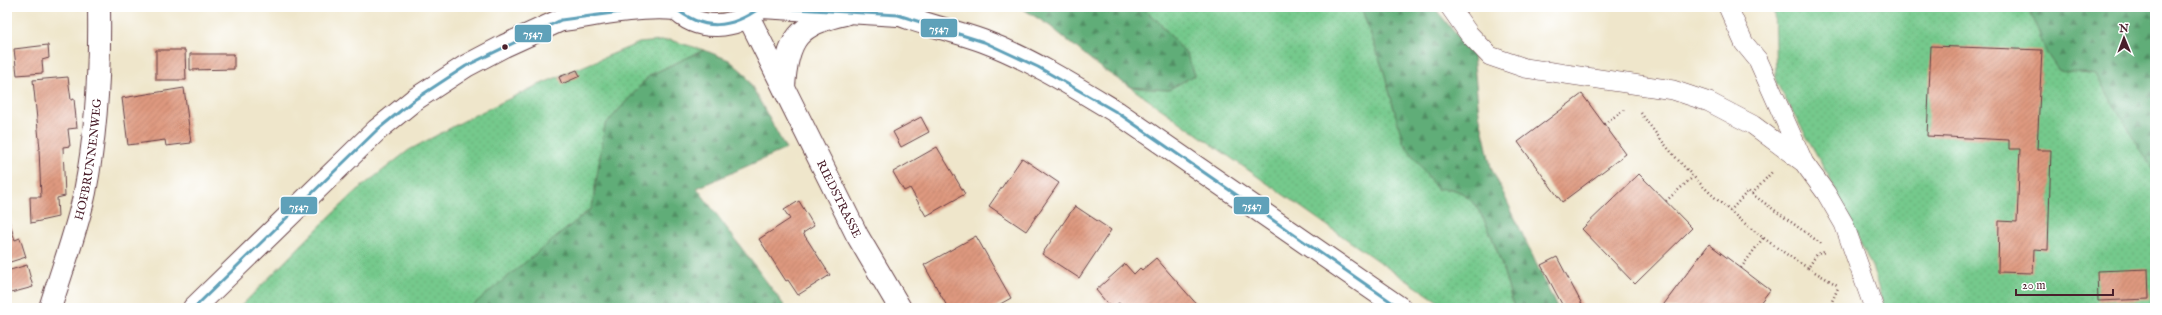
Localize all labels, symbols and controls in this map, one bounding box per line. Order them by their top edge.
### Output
line badge: 7547 [920,18,958,38]
north arrow [2104,18,2144,58]
text: 7547 [929,22,949,36]
text: N [2118,22,2129,36]
line badge: 7547 [514,24,552,43]
text: 7547 [523,27,543,41]
unlabelled marker [500,42,510,52]
street label: HOFBRUNNENWEG [71,97,105,222]
street label: RIEDSTRASSE [813,158,864,240]
line badge: 7547 [280,196,318,215]
line badge: 7547 [1233,196,1270,215]
text: 7547 [1242,199,1262,213]
text: 7547 [289,200,309,214]
scale bar [2016,271,2113,297]
text: 20 m [2022,278,2045,293]

